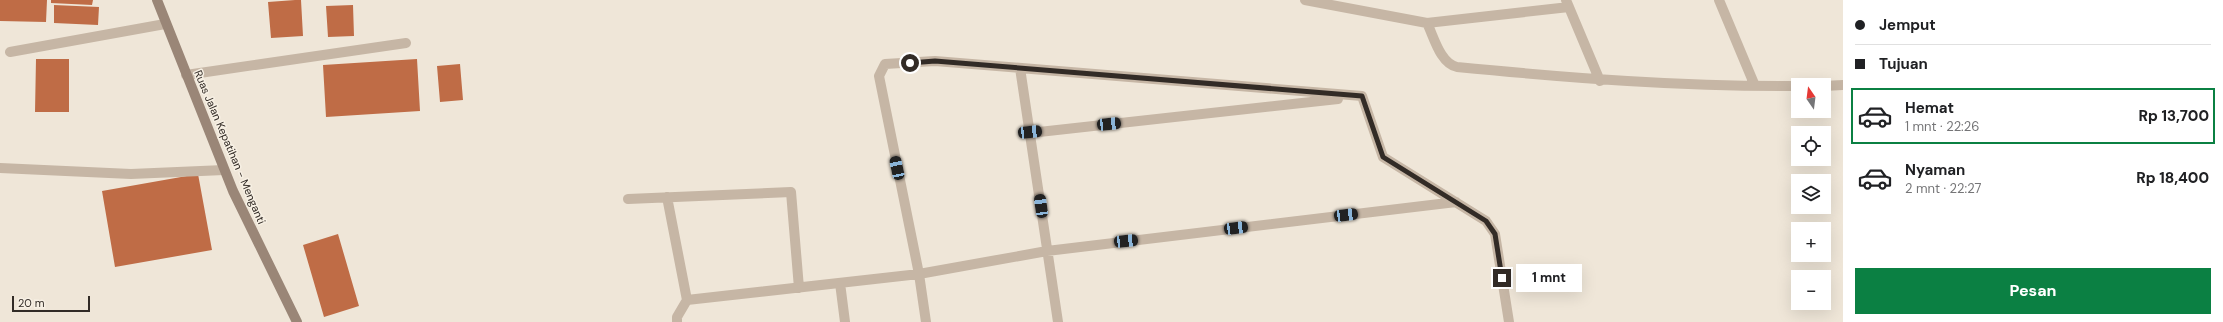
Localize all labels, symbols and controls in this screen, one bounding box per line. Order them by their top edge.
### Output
text: Jemput [1879,15,1936,35]
route start [901,54,919,72]
text: Tujuan [1879,54,1928,74]
street label: Ruas Jalan Kepatihan - Menganti [191,68,269,226]
north arrow [1791,78,1831,118]
map controls [1791,78,1831,310]
icon: car [1857,98,1893,134]
text: Hemat [1905,98,1954,118]
text: Rp 13,700 [2139,106,2209,126]
car [1096,117,1122,131]
text: 1 mnt · 22:26 [1905,118,1979,135]
car [1017,125,1043,139]
button: locate [1791,126,1831,166]
car [889,155,905,181]
icon: car [1857,160,1893,196]
text: Nyaman [1905,160,1965,180]
text: Rp 18,400 [2136,168,2209,188]
button: layers [1791,174,1831,214]
text: 2 mnt · 22:27 [1905,180,1981,197]
car [1033,193,1049,219]
car [1333,208,1359,222]
car [1223,221,1249,235]
button: + [1791,222,1831,262]
car [1113,234,1139,248]
callout: 1 mnt [1516,264,1582,292]
button: Pesan [1855,268,2211,314]
route end [1493,269,1511,287]
text: 1 mnt [1532,269,1566,286]
button: − [1791,270,1831,310]
scale bar [12,294,90,313]
text: 20 m [18,296,44,310]

